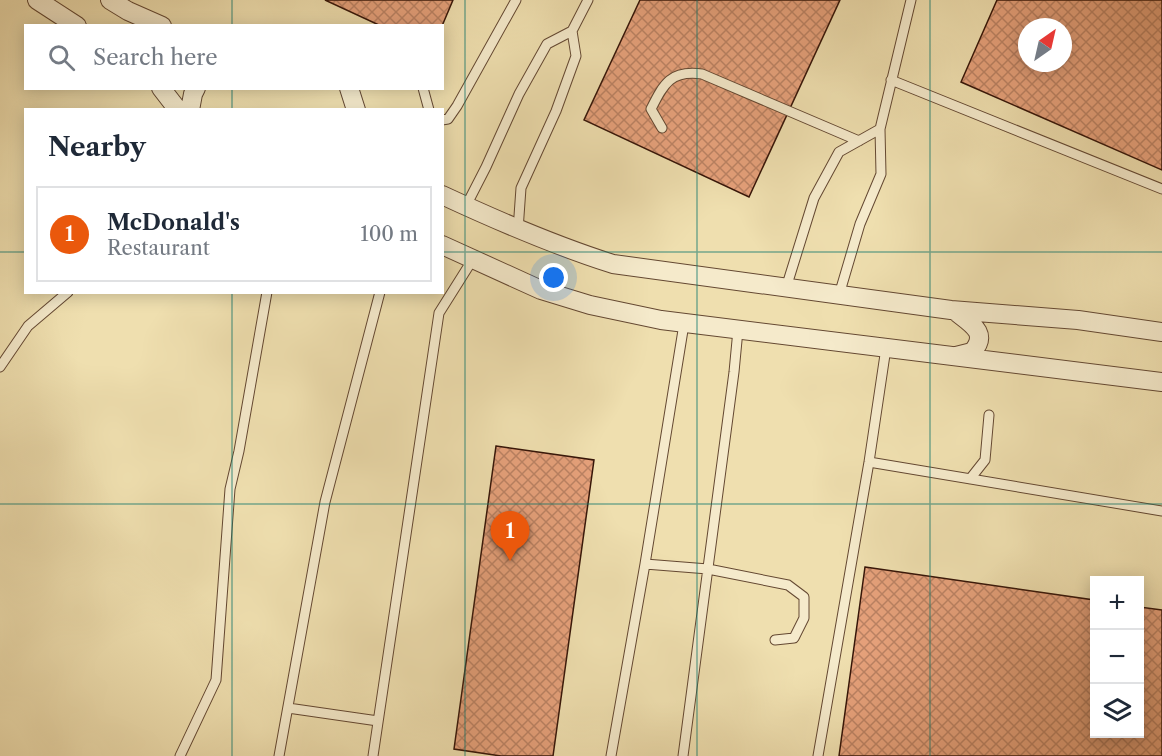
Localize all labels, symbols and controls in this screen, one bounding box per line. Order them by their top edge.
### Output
north arrow [1018,18,1072,72]
search box [24,24,444,90]
icon: search [45,41,78,74]
text: Search here [93,44,218,71]
text: Nearby [48,131,146,163]
text: McDonald's [107,209,240,236]
text: 1 [65,222,74,246]
text: 100 m [360,222,418,246]
text: Restaurant [107,236,210,260]
your location [539,263,568,292]
pin: 1 [490,512,530,561]
map controls [1090,576,1144,738]
button: + [1090,576,1144,630]
button: − [1090,630,1144,684]
button: layers [1090,684,1144,738]

